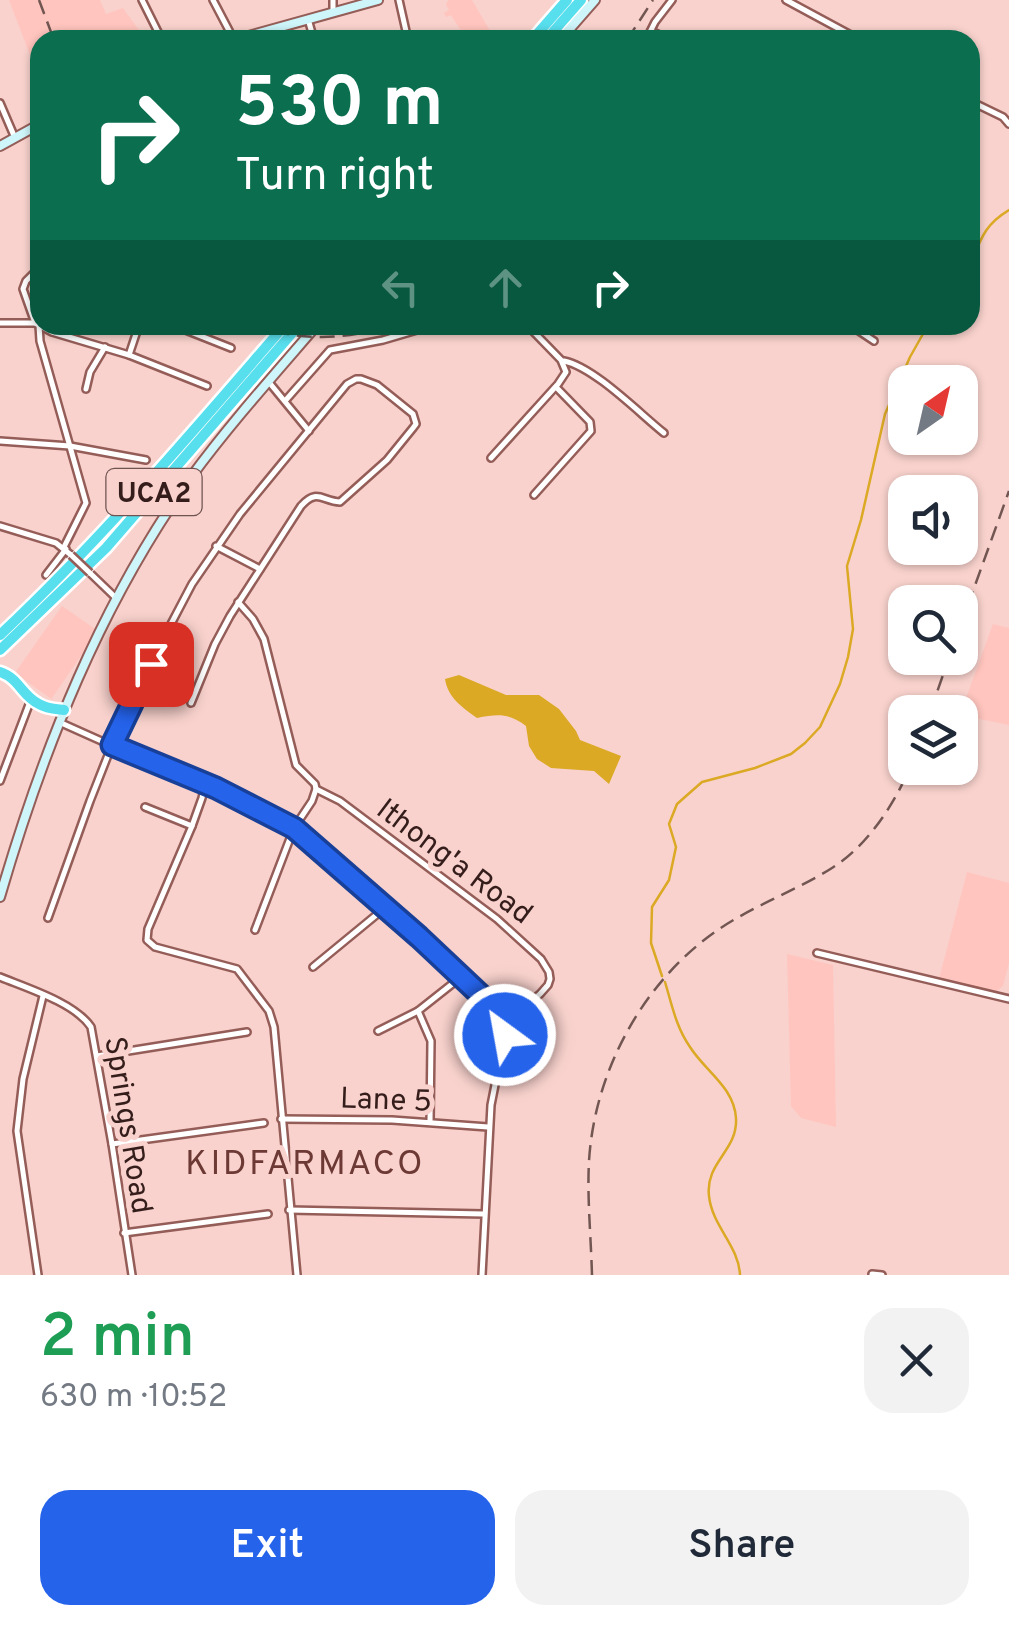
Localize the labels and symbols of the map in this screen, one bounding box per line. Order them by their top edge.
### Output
north arrow [888,365,978,455]
road number: UCA2 [106,469,202,515]
pin [109,622,194,707]
street label: Ithong'a Road [368,792,539,934]
position arrow [453,983,557,1087]
street label: Springs Road [94,1034,159,1217]
street label: Lane 5 [339,1081,433,1122]
district label: KIDFARMACO [185,1143,425,1187]

